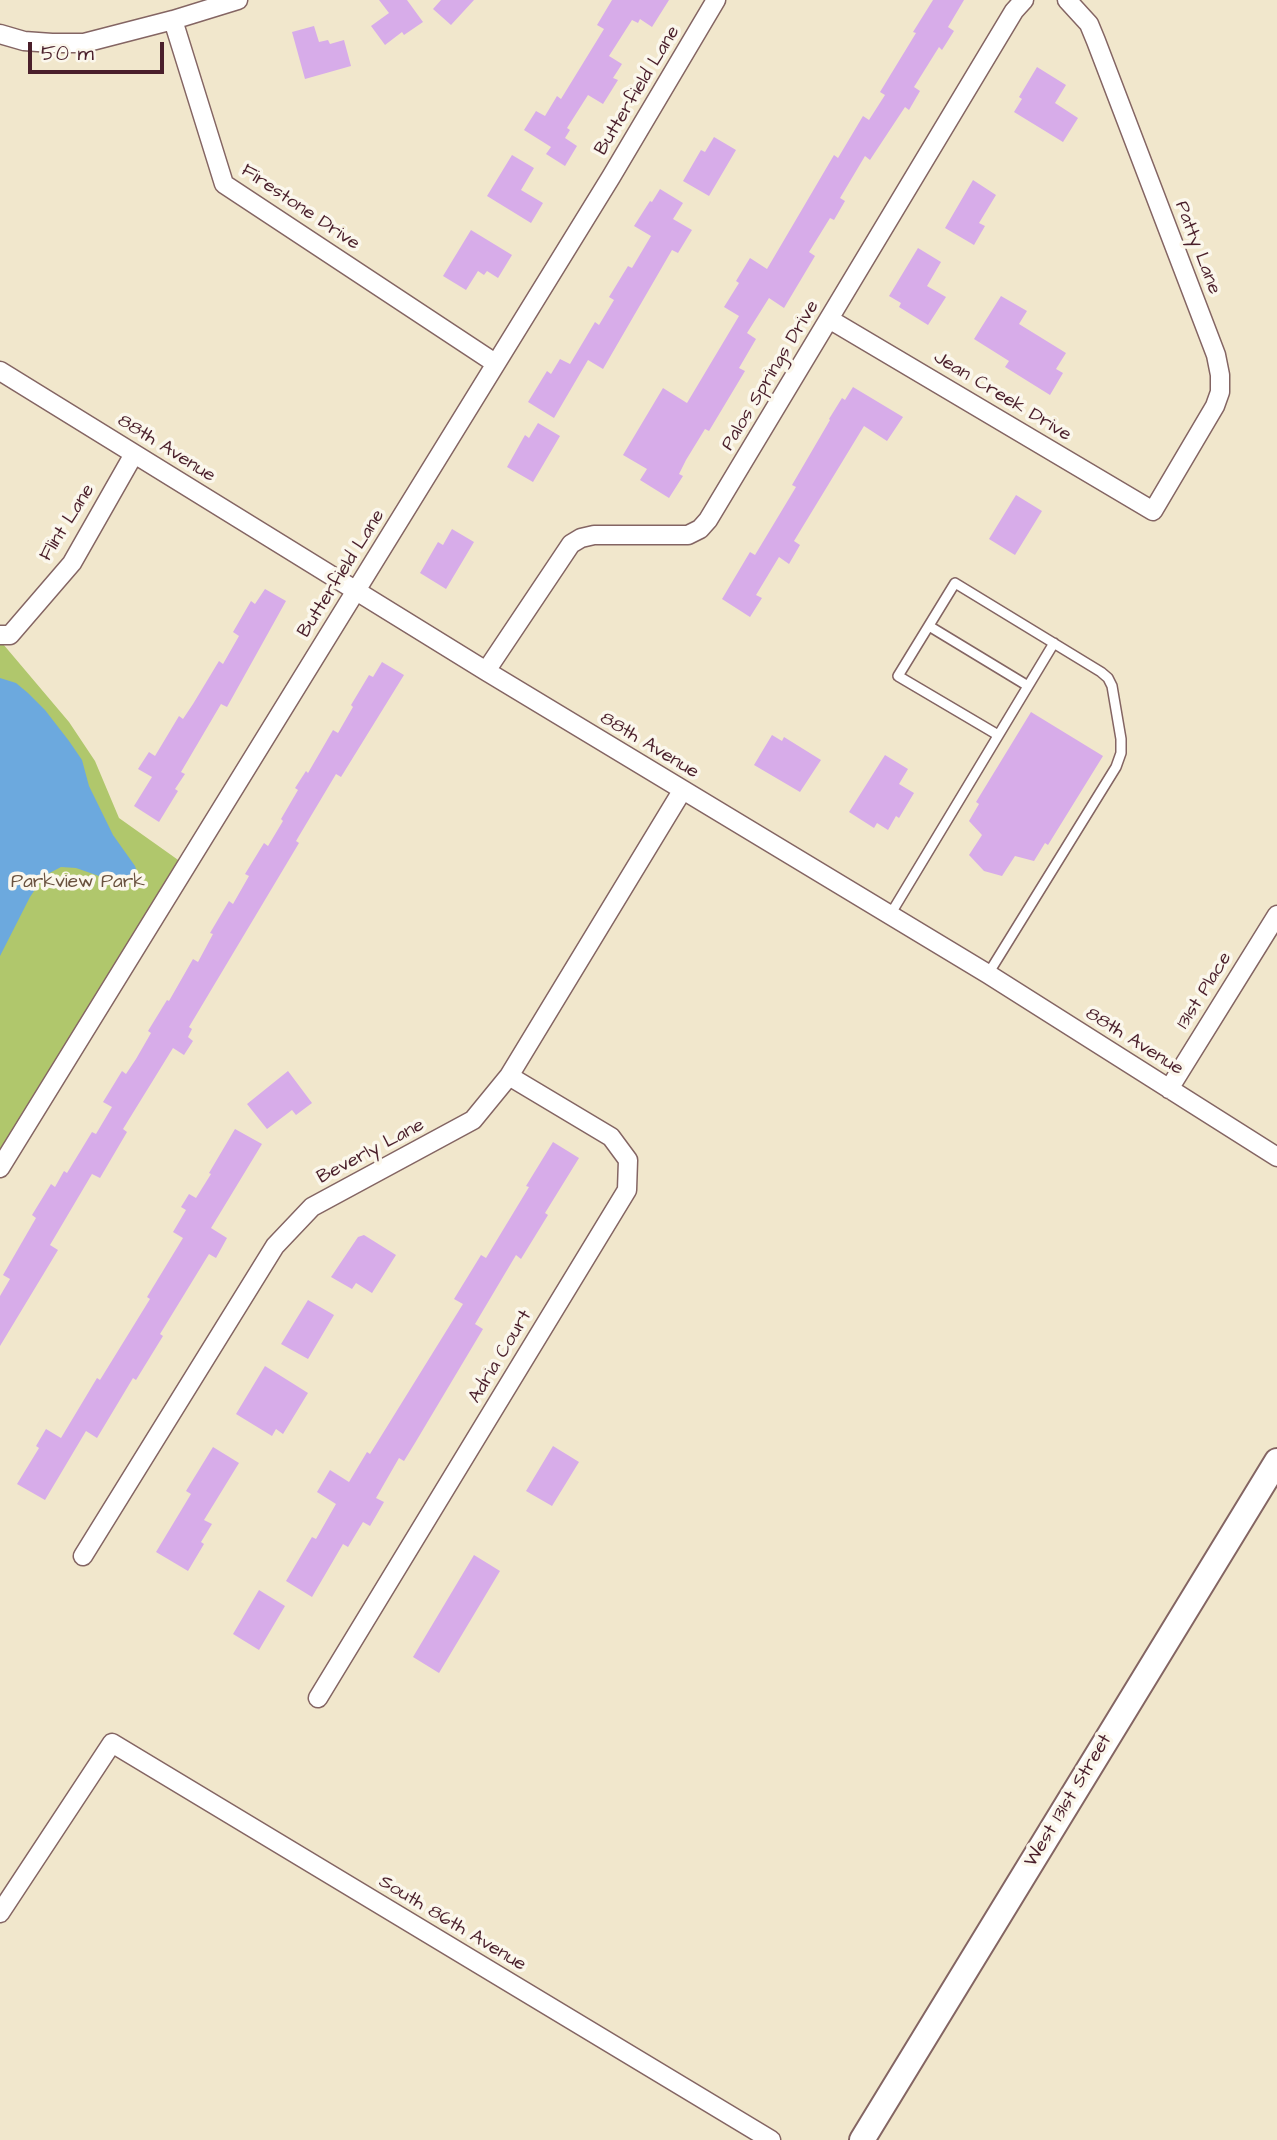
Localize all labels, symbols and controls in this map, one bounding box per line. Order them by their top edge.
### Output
street label: Butterfield Lane [590,22,686,160]
scale bar [32,28,168,72]
text: 50 m [41,39,94,68]
street label: Firestone Drive [236,160,364,256]
street label: Patty Lane [1169,198,1225,298]
street label: Palos Springs Drive [717,297,825,455]
street label: Jean Creek Drive [929,347,1075,447]
street label: 88th Avenue [113,410,219,488]
street label: Flint Lane [35,480,101,566]
street label: Butterfield Lane [293,506,391,642]
street label: 88th Avenue [596,708,702,784]
park label: Parkview Park [11,872,145,894]
street label: 131st Place [1172,948,1238,1034]
street label: 88th Avenue [1081,1003,1187,1081]
street label: Beverly Lane [314,1114,428,1190]
street label: Adria Court [464,1306,538,1408]
street label: West 131st Street [1020,1730,1118,1872]
street label: South 86th Avenue [374,1871,530,1977]

